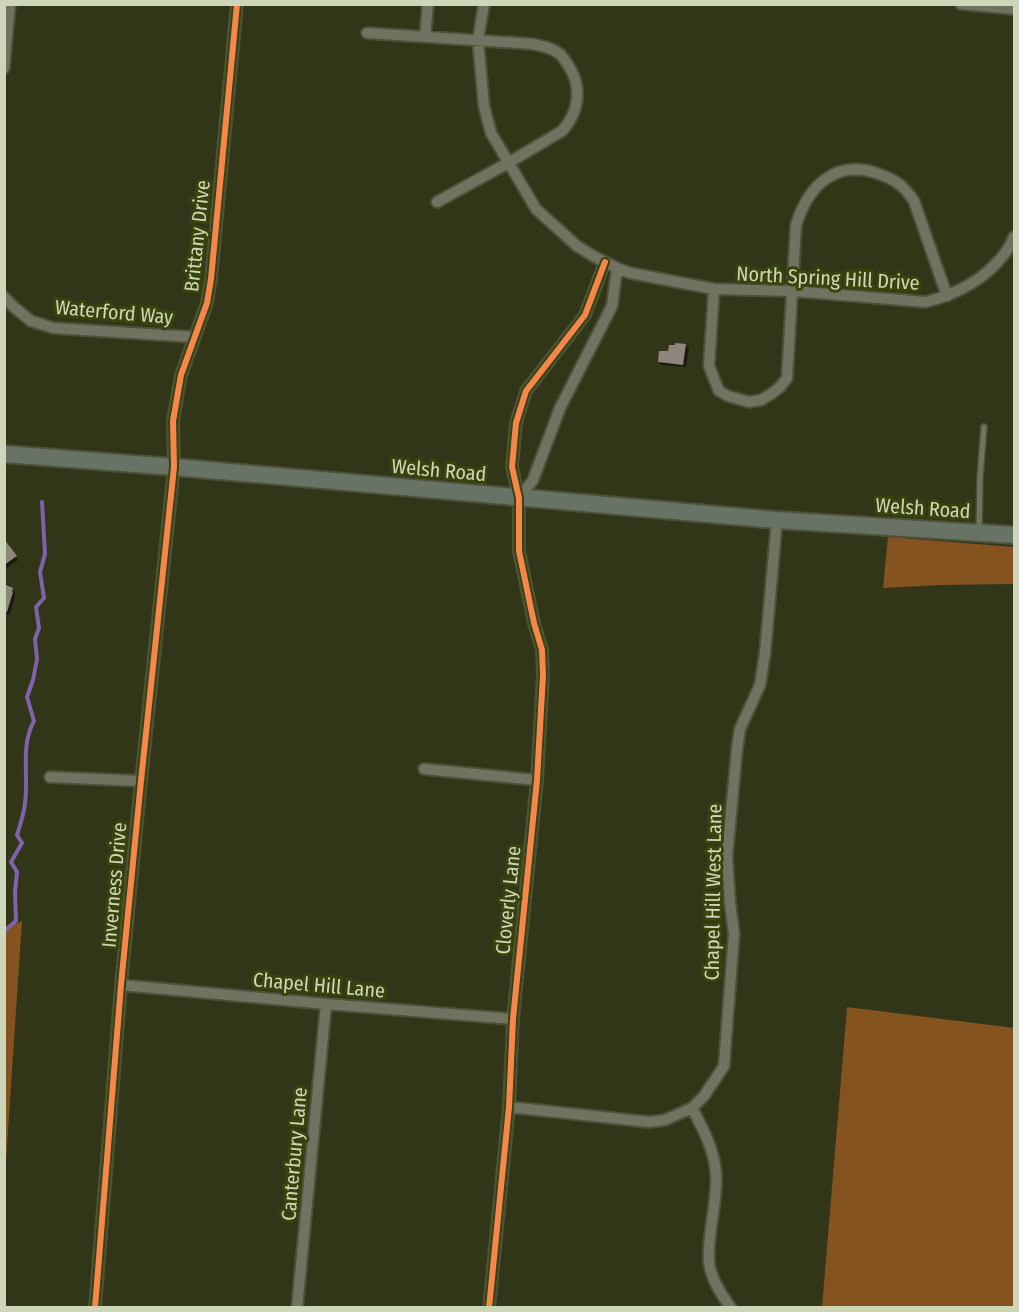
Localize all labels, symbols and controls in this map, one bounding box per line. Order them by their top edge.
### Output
street label: Brittany Drive [179,179,215,293]
street label: North Spring Hill Drive [736,261,920,295]
street label: Waterford Way [54,295,174,329]
street label: Welsh Road [391,454,487,486]
street label: Welsh Road [875,493,971,523]
street label: Chapel Hill West Lane [699,803,727,981]
street label: Inverness Drive [97,821,131,949]
street label: Cloverly Lane [490,845,526,955]
street label: Chapel Hill Lane [252,967,386,1003]
street label: Canterbury Lane [276,1086,312,1222]

